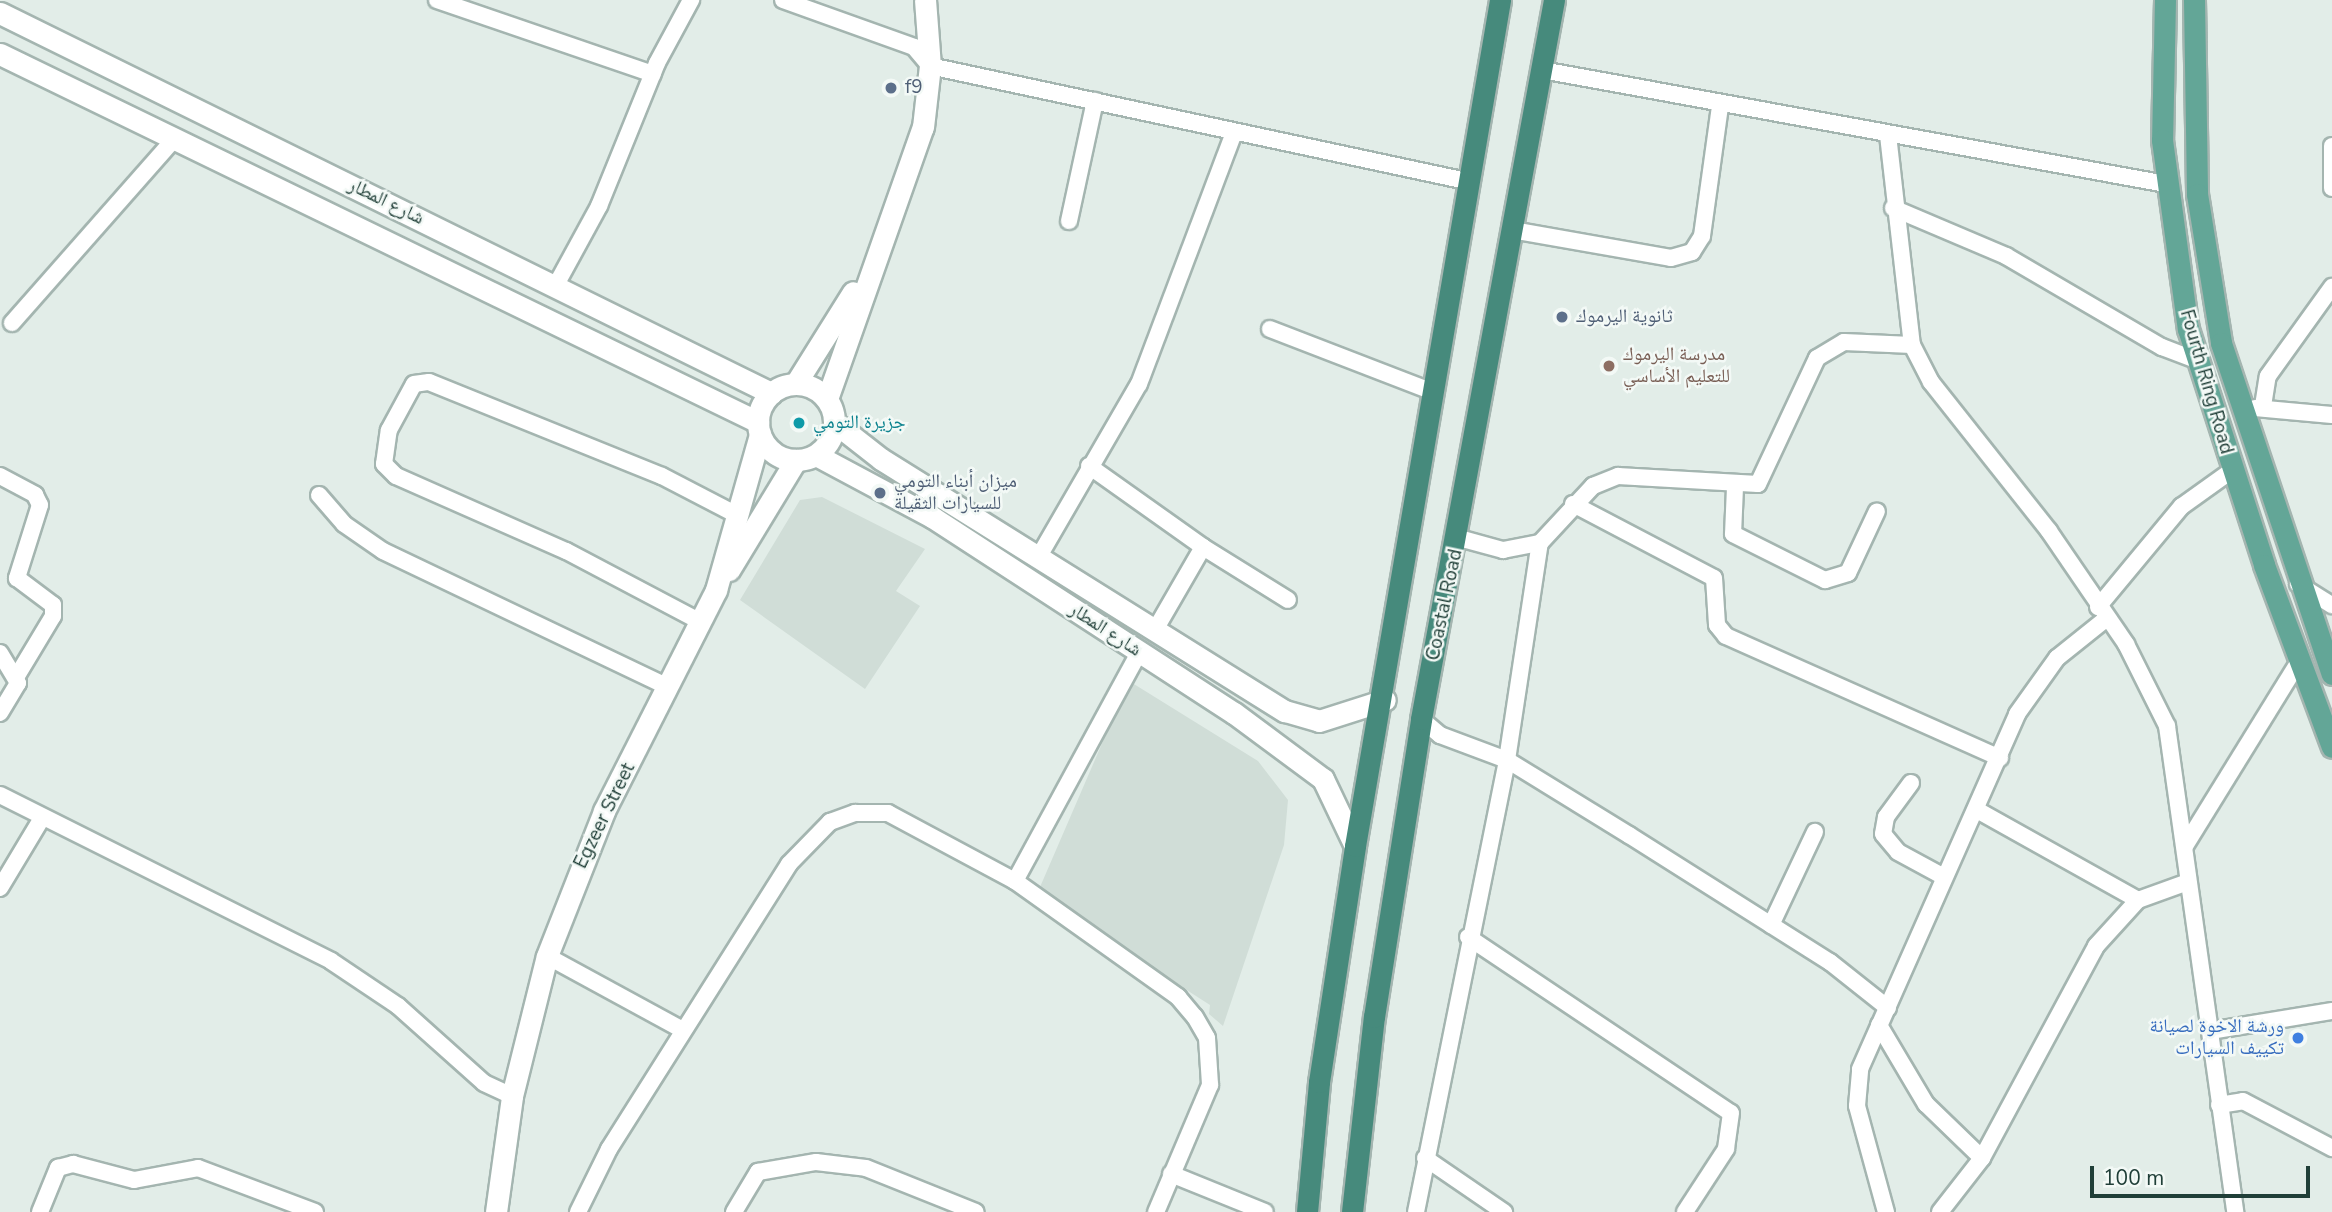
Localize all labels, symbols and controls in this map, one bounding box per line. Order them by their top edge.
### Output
place label: f9 [905,77,923,99]
marker: f9 [883,80,899,96]
street label: شارع المطار [344,174,428,230]
place label: ثانوية اليرموك [1576,306,1673,328]
street label: Fourth Ring Road [2175,307,2237,457]
marker: ثانوية اليرموك [1554,309,1570,325]
place label: مدرسة اليرموك للتعليم الأساسي [1623,344,1730,388]
marker: مدرسة اليرموك للتعليم الأساسي [1601,358,1617,374]
place label: جزيرة التومي [813,412,906,434]
marker: جزيرة التومي [791,415,807,431]
place label: ميزان أبناء التومي للسيارات الثقيلة [894,471,1017,515]
marker: ميزان أبناء التومي للسيارات الثقيلة [872,485,888,501]
street label: Coastal Road [1422,547,1468,663]
street label: شارع المطار [1065,598,1145,662]
street label: Egzeer Street [570,760,640,872]
place label: ورشة الاخوة لصيانة تكييف السيارات [2150,1016,2284,1060]
marker: ورشة الاخوة لصيانة تكييف السيارات [2290,1030,2306,1046]
scale bar [2094,1152,2314,1196]
text: 100 m [2103,1164,2164,1192]

